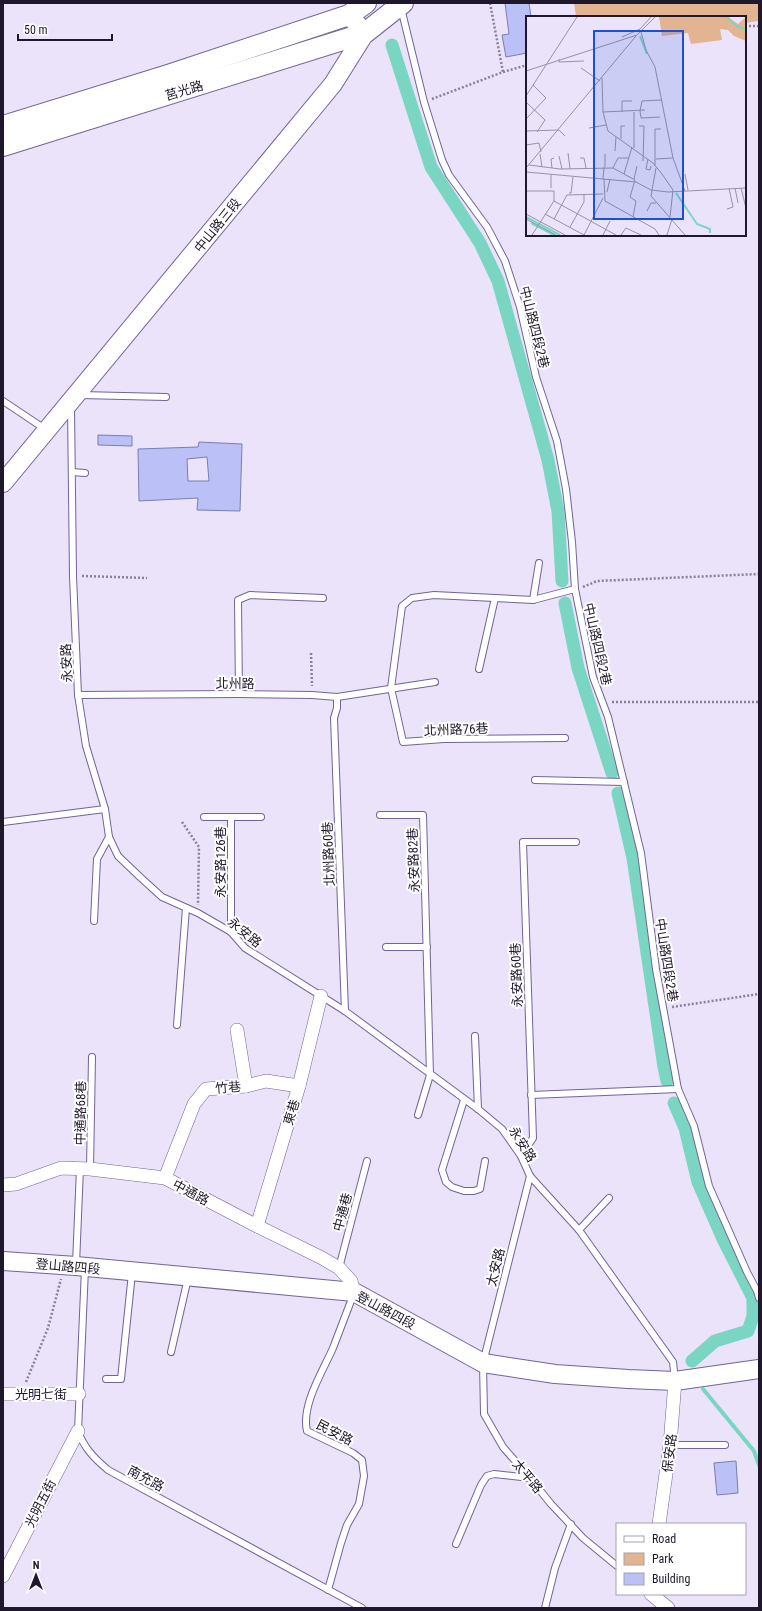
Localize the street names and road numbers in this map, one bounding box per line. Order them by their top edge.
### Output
street label: 莒光路 [163,78,205,103]
street label: 中山路三段 [191,195,244,255]
street label: 中山路四段2巷 [517,284,552,370]
street label: 中山路四段2巷 [581,601,614,687]
street label: 永安路 [58,643,75,683]
street label: 北州路 [215,676,255,691]
street label: 北州路76巷 [423,721,489,738]
street label: 北州路60巷 [320,821,337,887]
street label: 永安路126巷 [213,826,228,898]
street label: 永安路82巷 [405,827,422,893]
street label: 永安路 [225,914,265,950]
street label: 中山路四段2巷 [652,917,681,1003]
street label: 永安路60巷 [508,942,525,1008]
street label: 竹巷 [214,1079,242,1096]
street label: 中通路68巷 [72,1080,89,1146]
street label: 東巷 [281,1098,302,1127]
street label: 永安路 [506,1124,539,1165]
street label: 中通路 [170,1177,212,1208]
street label: 中通巷 [330,1191,355,1233]
street label: 太安路 [483,1246,507,1288]
street label: 登山路四段 [35,1256,101,1277]
street label: 登山路四段 [354,1289,418,1332]
street label: 光明七街 [15,1387,67,1402]
street label: 民安路 [314,1417,356,1448]
street label: 保安路 [660,1433,679,1473]
street label: 太平路 [509,1457,546,1496]
street label: 南充路 [125,1463,167,1494]
street label: 光明五街 [22,1477,59,1530]

